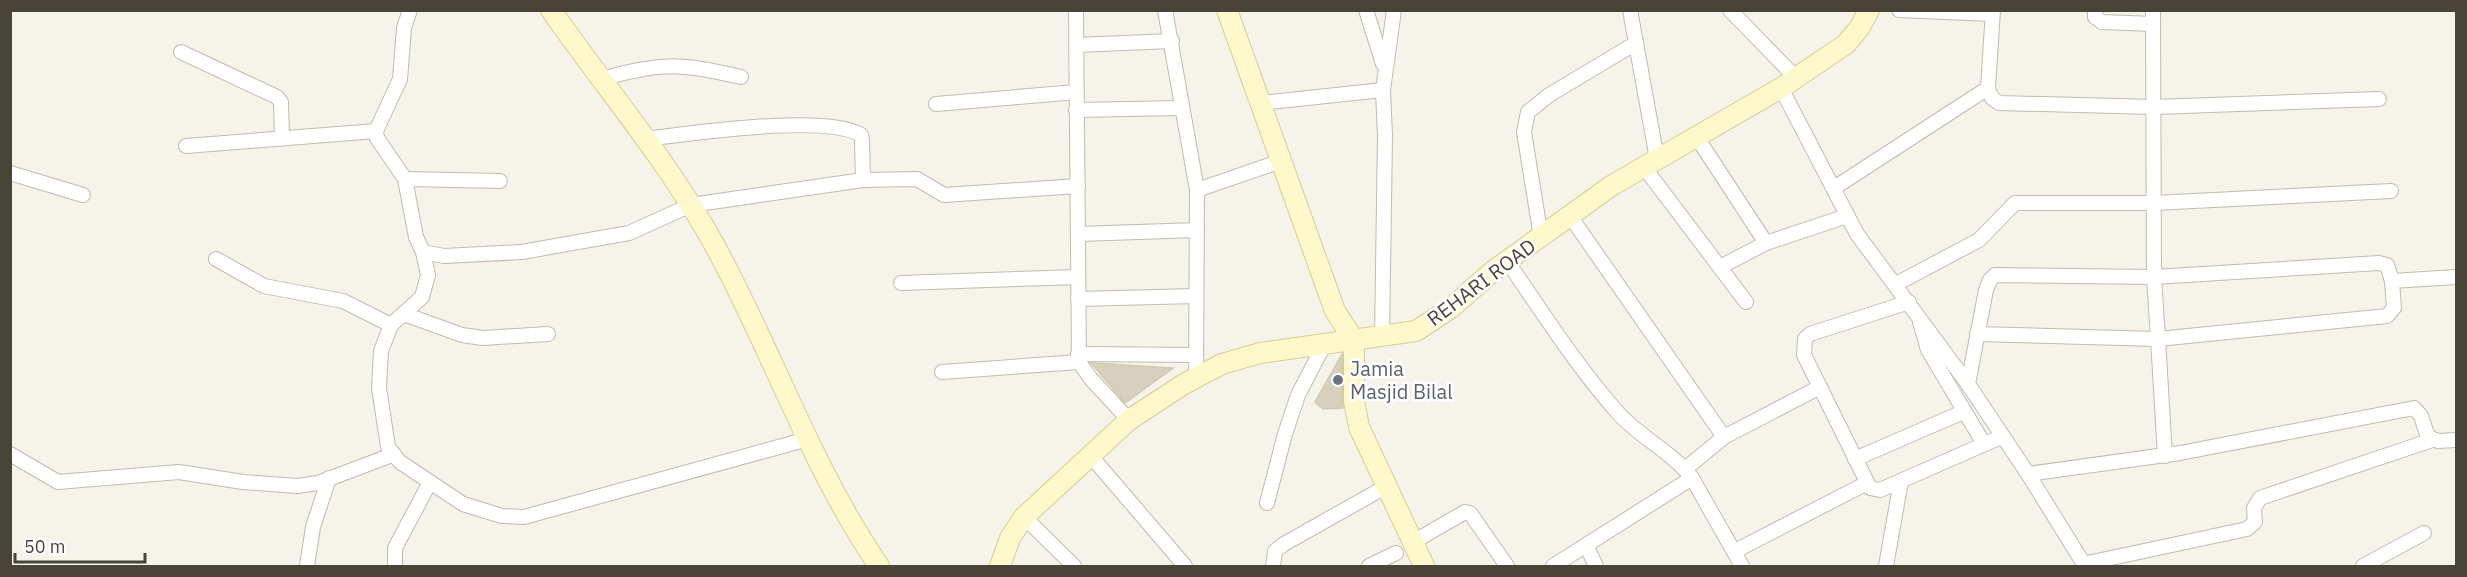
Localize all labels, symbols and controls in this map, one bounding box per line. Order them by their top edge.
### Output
street label: REHARI ROAD [1421,232,1541,332]
place label: Jamia Masjid Bilal [1350,355,1453,405]
marker: Jamia Masjid Bilal [1331,373,1345,387]
scale bar [15,526,146,564]
text: 50 m [24,535,66,558]

